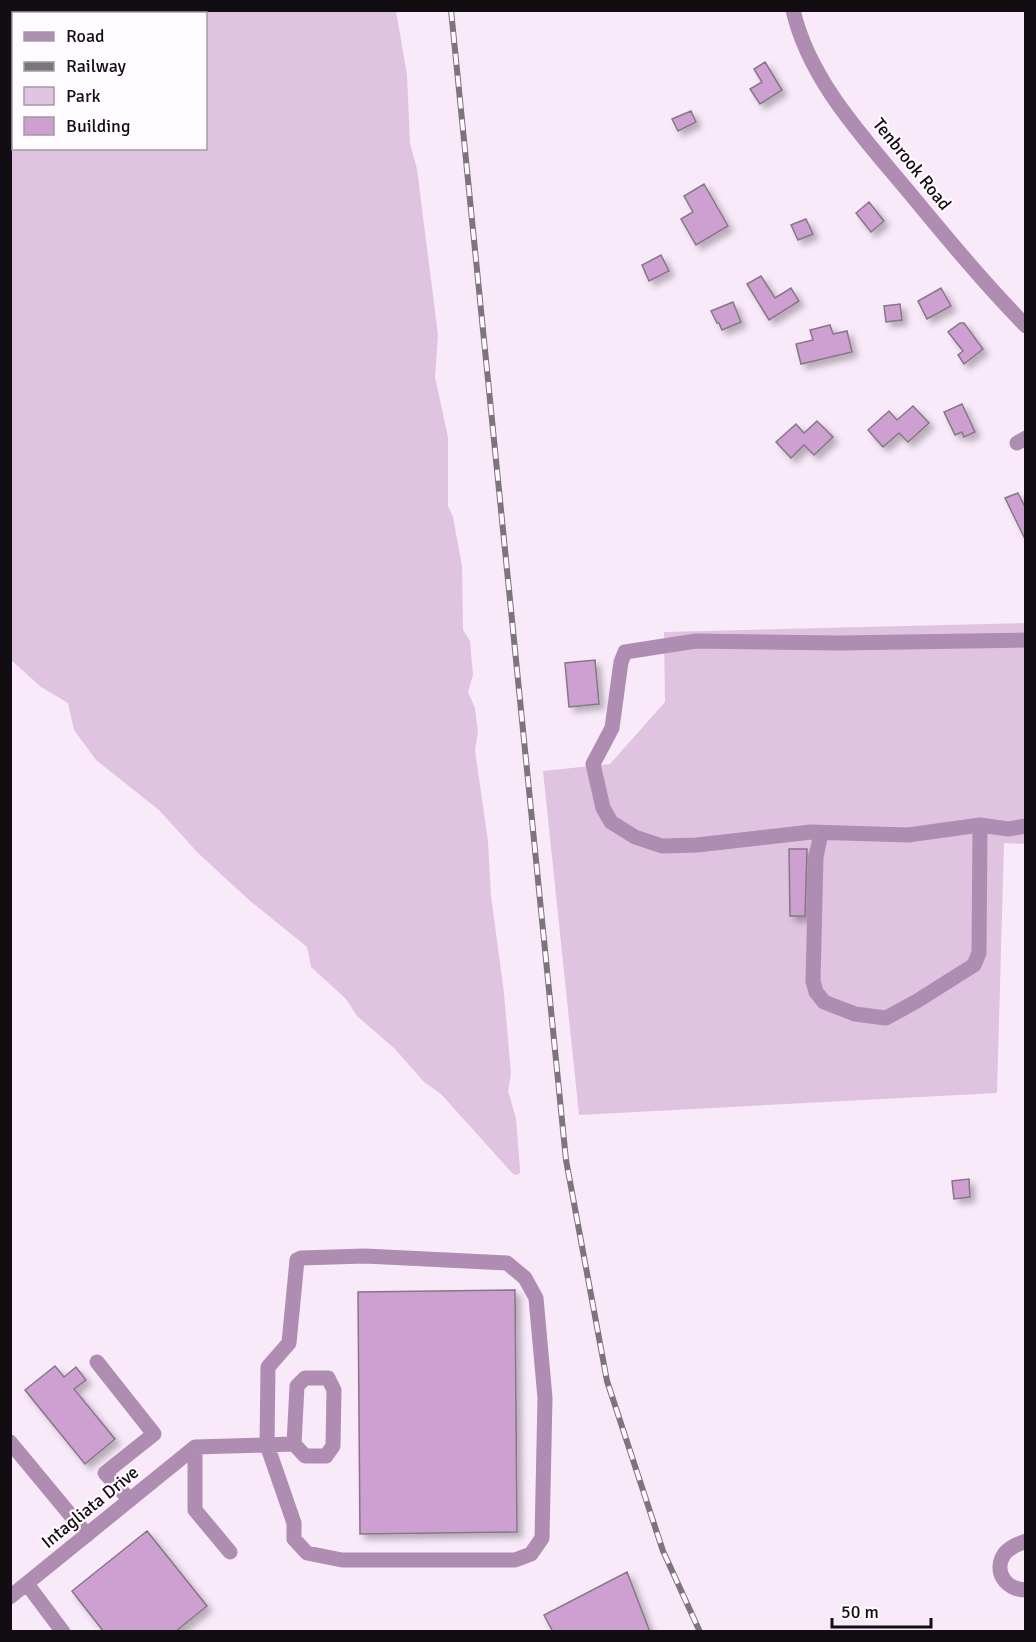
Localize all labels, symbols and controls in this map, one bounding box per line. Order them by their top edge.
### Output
legend [12,12,207,150]
text: Road [66,25,105,47]
text: Railway [66,55,127,77]
text: Park [66,85,101,107]
street label: Tenbrook Road [868,113,956,215]
text: Building [66,115,130,137]
street label: Intagliata Drive [37,1461,143,1553]
scale bar [832,1591,931,1629]
text: 50 m [841,1601,879,1623]

